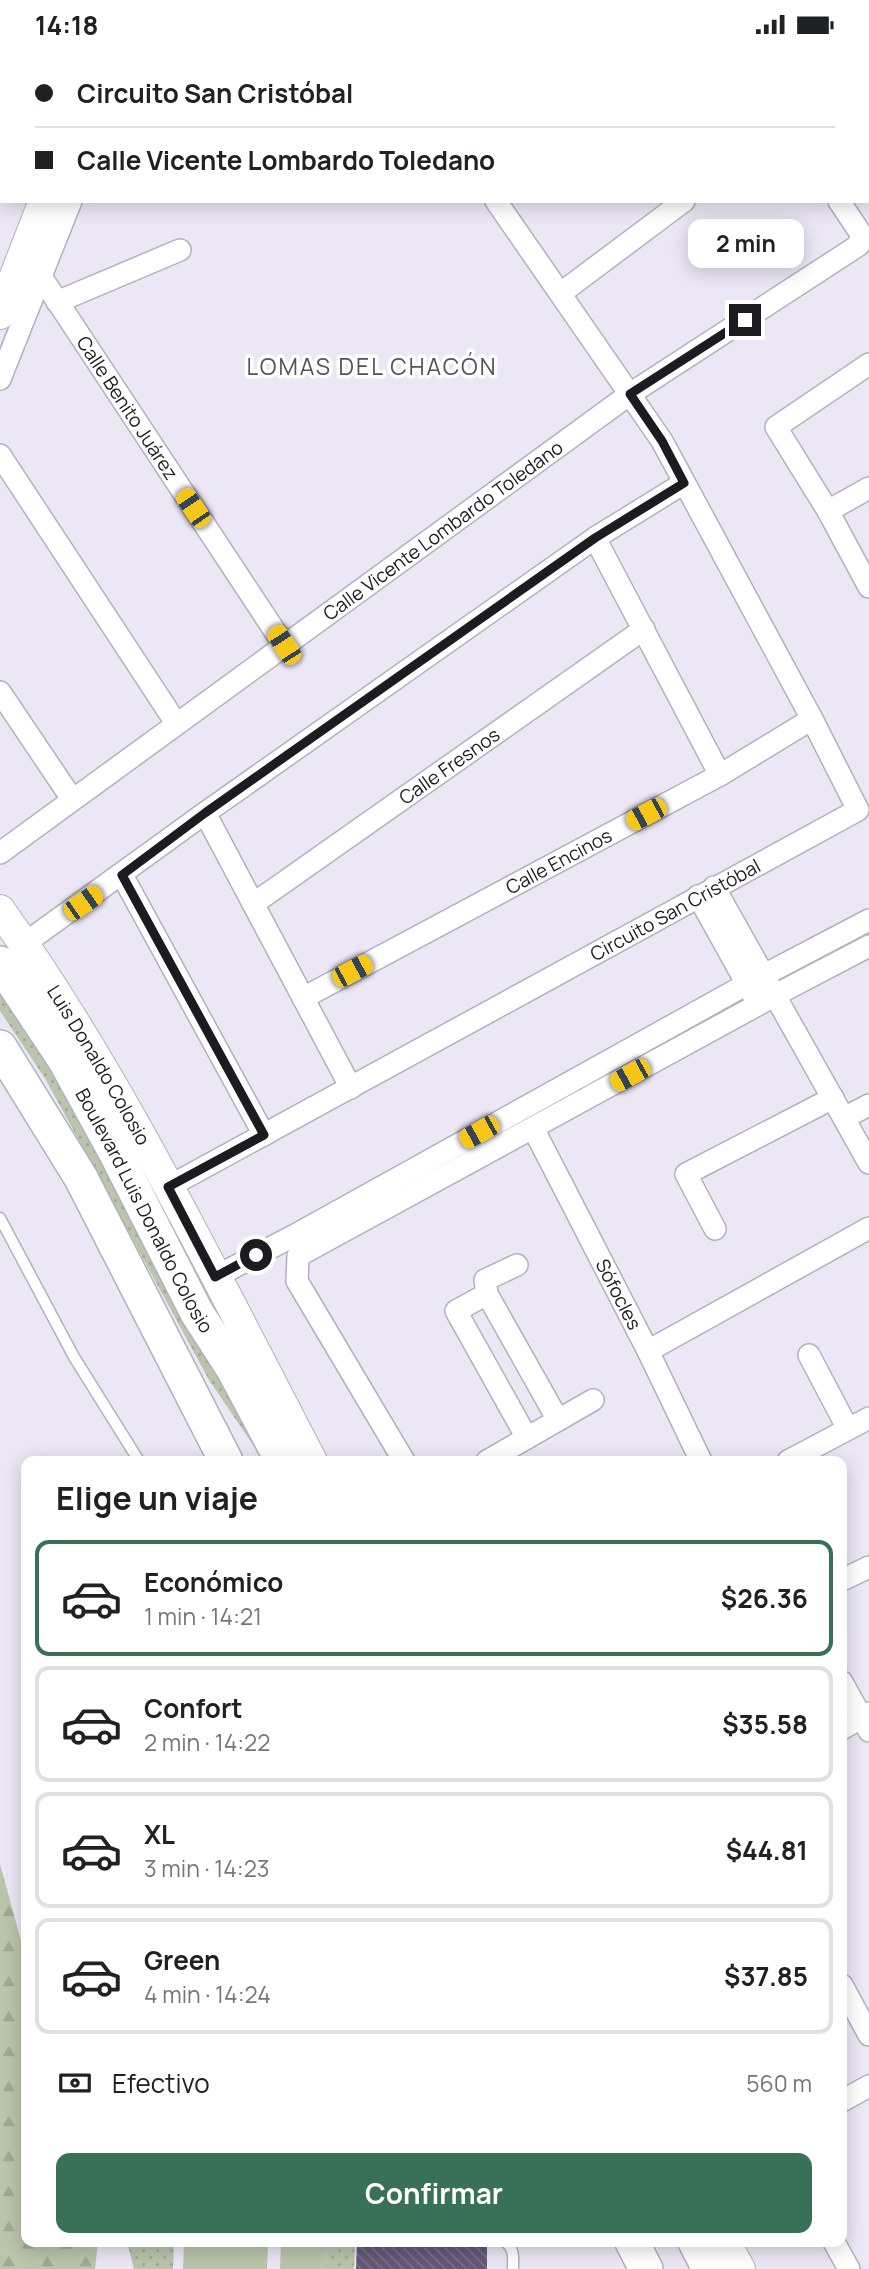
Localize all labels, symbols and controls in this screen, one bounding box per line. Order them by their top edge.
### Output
text: 14:18 [35,7,98,43]
text: Circuito San Cristóbal [77,75,353,111]
text: Calle Vicente Lombardo Toledano [77,142,495,178]
callout: 2 min [687,219,803,267]
text: 2 min [716,227,776,259]
route end [729,304,761,336]
street label: Calle Benito Juárez [71,331,184,485]
district label: LOMAS DEL CHACÓN [246,350,498,382]
street label: Calle Vicente Lombardo Toledano [318,434,568,626]
car [173,485,214,531]
car [264,622,305,668]
street label: Calle Fresnos [394,721,505,810]
car [623,795,670,833]
street label: Calle Encinos [501,822,617,900]
street label: Circuito San Cristóbal [585,853,765,967]
car [60,882,107,924]
car [329,952,376,990]
street label: Luis Donaldo Colosio [41,980,157,1150]
car [607,1056,654,1094]
street label: Boulevard Luis Donaldo Colosio [70,1084,219,1338]
car [456,1113,503,1151]
route start [240,1239,272,1271]
street label: Sófocles [590,1254,648,1334]
text: Elige un viaje [56,1476,258,1520]
text: Económico [144,1564,283,1600]
icon: car [60,1567,123,1630]
text: $26.36 [721,1580,808,1616]
text: 1 min · 14:21 [144,1600,262,1632]
text: Confort [144,1690,243,1726]
icon: car [60,1693,123,1756]
text: $35.58 [722,1706,808,1742]
text: 2 min · 14:22 [144,1726,270,1758]
text: XL [144,1816,175,1852]
icon: car [60,1819,123,1882]
text: $44.81 [726,1832,808,1868]
text: 3 min · 14:23 [144,1852,270,1884]
text: Green [144,1942,220,1978]
icon: car [60,1945,123,2008]
text: $37.85 [724,1958,808,1994]
text: 4 min · 14:24 [144,1978,271,2010]
icon: cash [56,2064,94,2102]
text: Efectivo [112,2065,210,2101]
text: 560 m [746,2067,812,2099]
button: Confirmar [56,2153,812,2233]

